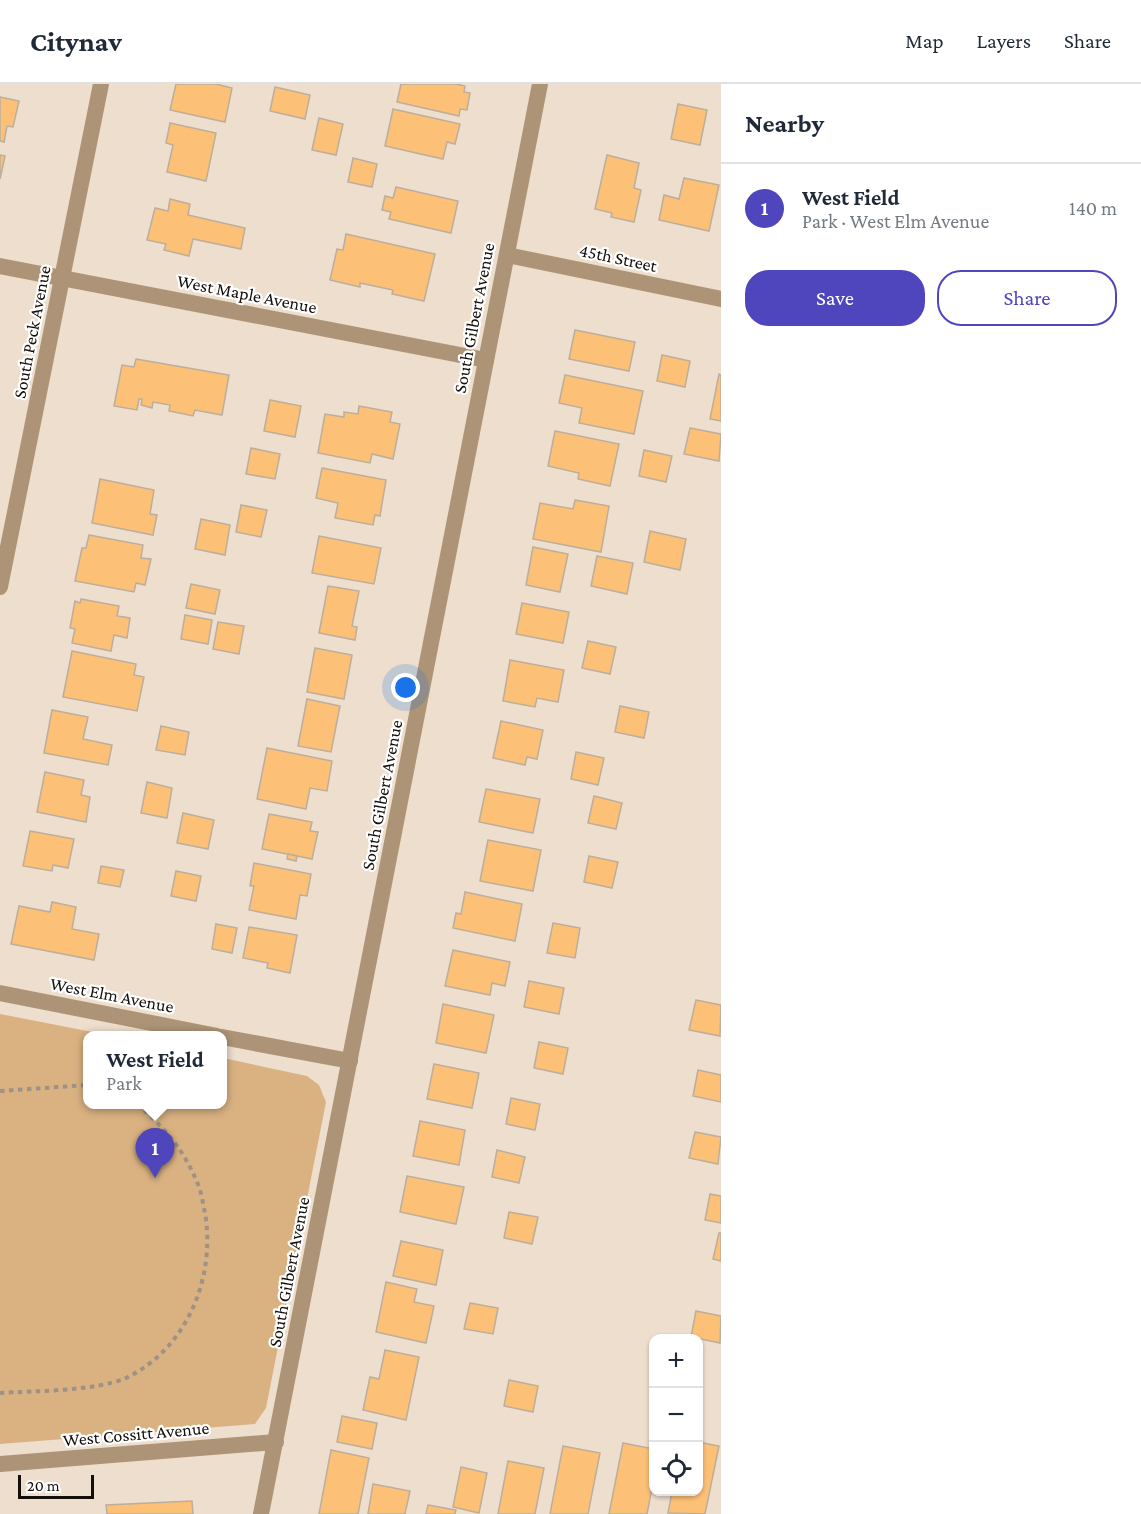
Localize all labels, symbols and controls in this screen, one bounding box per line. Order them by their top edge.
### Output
text: Citynav [30,26,122,57]
text: Map [905,29,944,53]
text: Layers [977,29,1031,53]
text: Share [1064,29,1111,53]
text: Nearby [745,109,824,138]
text: West Field [802,185,900,210]
text: 1 [761,197,768,219]
text: 140 m [1069,197,1117,219]
text: Park · West Elm Avenue [802,210,989,232]
street label: 45th Street [577,240,660,276]
street label: South Gilbert Avenue [450,241,498,395]
street label: South Peck Avenue [9,264,55,400]
button: Save [745,270,925,326]
button: Share [937,270,1117,326]
street label: West Maple Avenue [175,271,319,317]
your location [391,673,420,702]
street label: South Gilbert Avenue [358,718,406,872]
street label: West Elm Avenue [49,973,176,1017]
popup [83,1031,227,1109]
text: West Field [106,1047,204,1072]
text: Park [106,1072,142,1094]
pin: 1 [136,1128,174,1178]
street label: South Gilbert Avenue [265,1195,313,1349]
map controls [649,1334,703,1496]
button: + [649,1334,703,1388]
button: − [649,1388,703,1442]
street label: West Cossitt Avenue [62,1418,210,1450]
button: locate [649,1442,703,1496]
scale bar [18,1472,94,1500]
text: 20 m [27,1477,60,1494]

